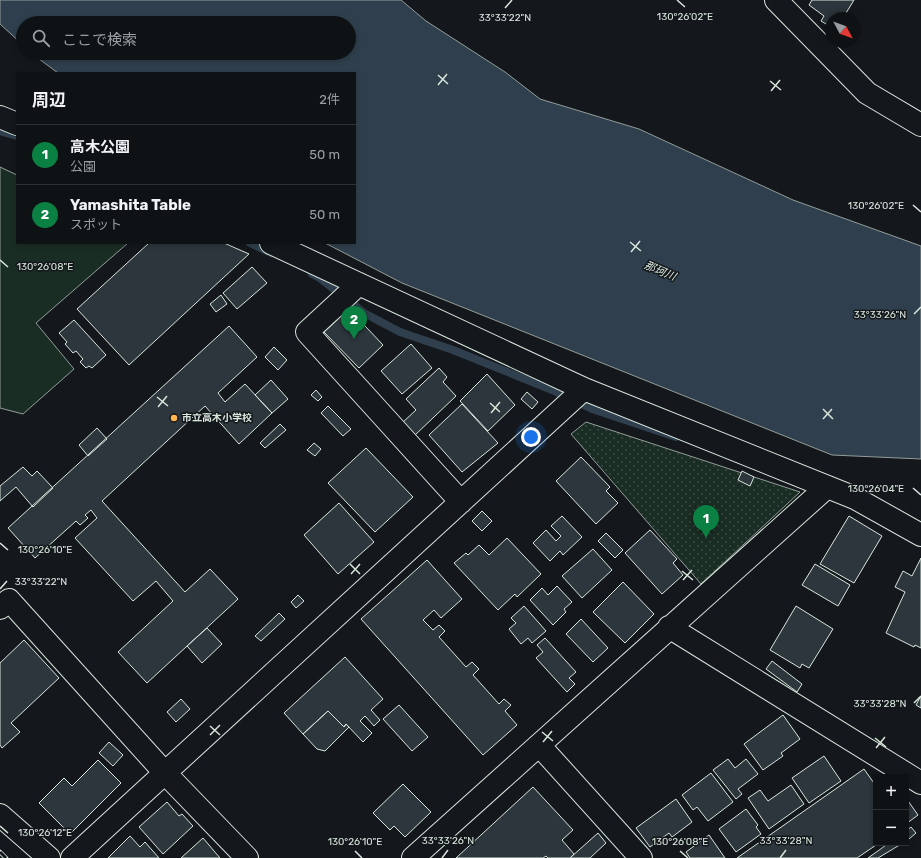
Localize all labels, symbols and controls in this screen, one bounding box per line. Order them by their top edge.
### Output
text: 130°26'02"E [657,11,713,23]
text: 33°33'22"N [479,12,531,24]
north arrow [825,12,861,48]
search box [16,16,356,60]
icon: search [30,27,52,49]
text: ここで検索 [62,31,137,49]
text: 周辺 [32,90,66,110]
text: 2件 [319,92,340,107]
text: 高木公園 [70,138,130,156]
text: 1 [42,147,48,162]
text: 50 m [309,147,340,162]
text: 公園 [70,159,96,174]
text: Yamashita Table [70,196,191,214]
text: 130°26'02"E [848,200,904,212]
text: 2 [41,207,49,222]
text: 50 m [309,207,340,222]
text: スポット [70,217,122,232]
water label: 那珂川 [642,259,679,284]
text: 130°26'08"E [17,261,73,273]
pin: 2 [341,306,367,339]
text: 33°33'26"N [854,309,906,321]
place label: 市立高木小学校 [182,412,252,424]
marker: 市立高木小学校 [169,413,179,423]
your location [521,427,541,447]
text: 130°26'04"E [848,483,904,495]
pin: 1 [693,505,719,538]
text: 130°26'10"E [18,544,72,556]
text: 33°33'22"N [15,576,67,588]
text: 33°33'28"N [853,698,907,710]
map controls [873,774,909,846]
button: + [873,774,909,810]
button: − [873,810,909,846]
text: 130°26'12"E [18,827,72,839]
text: 33°33'26"N [422,835,474,847]
text: 33°33'28"N [759,835,813,847]
text: 130°26'10"E [328,836,382,848]
text: 130°26'08"E [652,836,708,848]

